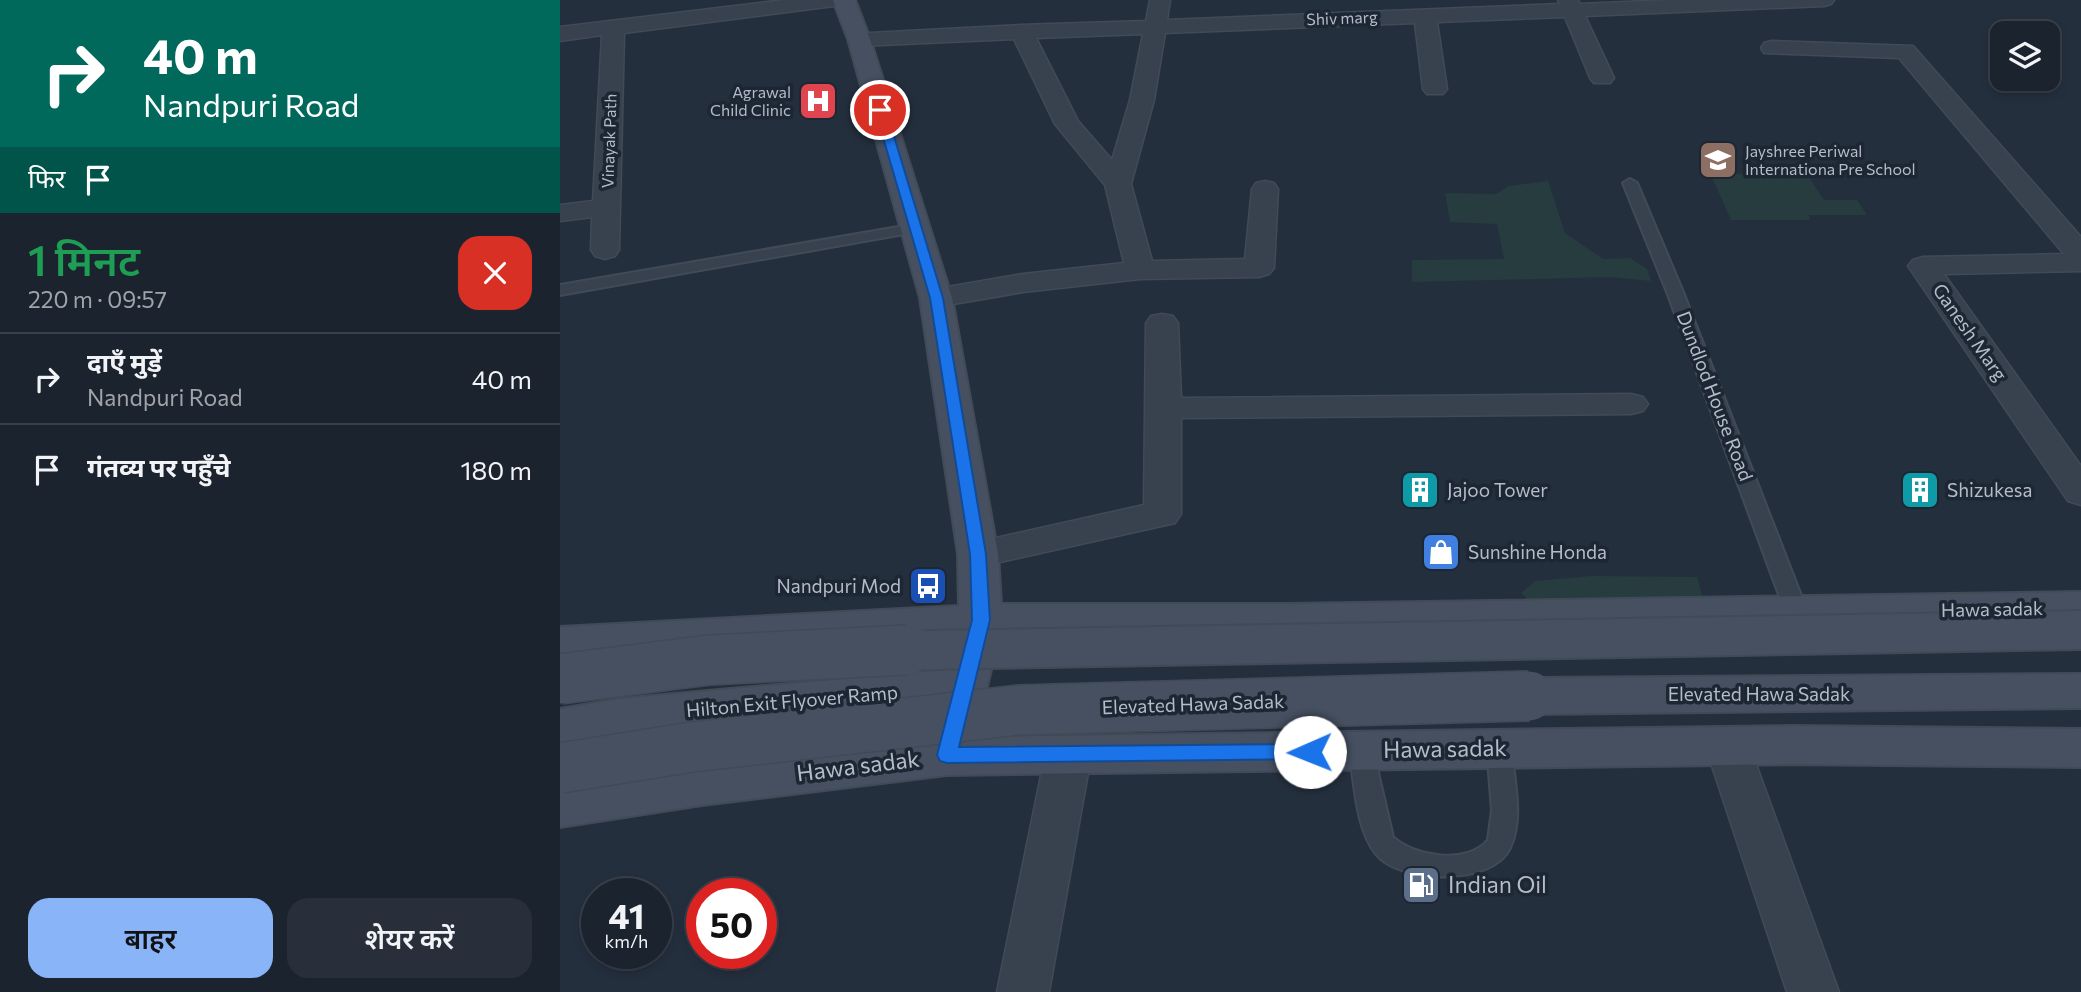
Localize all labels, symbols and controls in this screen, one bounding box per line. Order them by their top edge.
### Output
street label: Shiv marg [1306,7,1378,28]
map controls [1990,21,2060,91]
button: layers [1990,21,2060,91]
text: 40 m [143,24,258,84]
icon: right [28,28,119,119]
hospital icon: Agrawal Child Clinic [797,80,839,122]
pin [850,80,910,140]
place label: Agrawal Child Clinic [710,82,791,119]
text: Nandpuri Road [143,84,359,124]
icon: arrive [861,91,899,129]
street label: Vinayak Path [597,93,620,189]
school or university icon: Jayshree Periwal Internationa Pre School [1697,139,1739,181]
place label: Jayshree Periwal Internationa Pre School [1745,141,1916,178]
icon: arrive [79,161,117,199]
text: फिर [28,162,65,193]
text: 1 मिनट [28,233,140,285]
button: close [458,236,532,310]
street label: Ganesh Marg [1928,279,2012,385]
text: 220 m · 09:57 [28,285,167,313]
street label: Dundlod House Road [1672,308,1758,484]
text: दाएँ मुड़ें [87,346,162,377]
icon: right [28,360,66,398]
text: 40 m [472,363,532,394]
text: Nandpuri Road [87,383,243,411]
icon: arrive [28,451,66,489]
text: गंतव्य पर पहुँचे [87,451,231,482]
text: 180 m [460,454,532,485]
building icon: Jajoo Tower [1399,469,1441,511]
building icon: Shizukesa [1899,469,1941,511]
place label: Jajoo Tower [1447,478,1548,501]
place label: Shizukesa [1947,478,2032,501]
shop icon: Sunshine Honda [1420,531,1462,573]
place label: Sunshine Honda [1468,540,1607,563]
bus stop icon: Nandpuri Mod [907,565,949,607]
place label: Nandpuri Mod [776,574,901,597]
street label: Hawa sadak [1941,596,2043,621]
street label: Hilton Exit Flyover Ramp [685,680,899,721]
street label: Elevated Hawa Sadak [1668,682,1850,705]
street label: Elevated Hawa Sadak [1101,689,1285,718]
position arrow [1273,715,1347,789]
street label: Hawa sadak [1383,733,1508,763]
street label: Hawa sadak [795,743,922,786]
fuel station icon: Indian Oil [1400,864,1442,906]
place label: Indian Oil [1448,870,1547,898]
speed limit sign: 50 [686,878,777,969]
text: 41 [608,893,645,936]
button: बाहर [28,898,273,978]
button: शेयर करें [287,898,532,978]
text: km/h [605,930,648,952]

